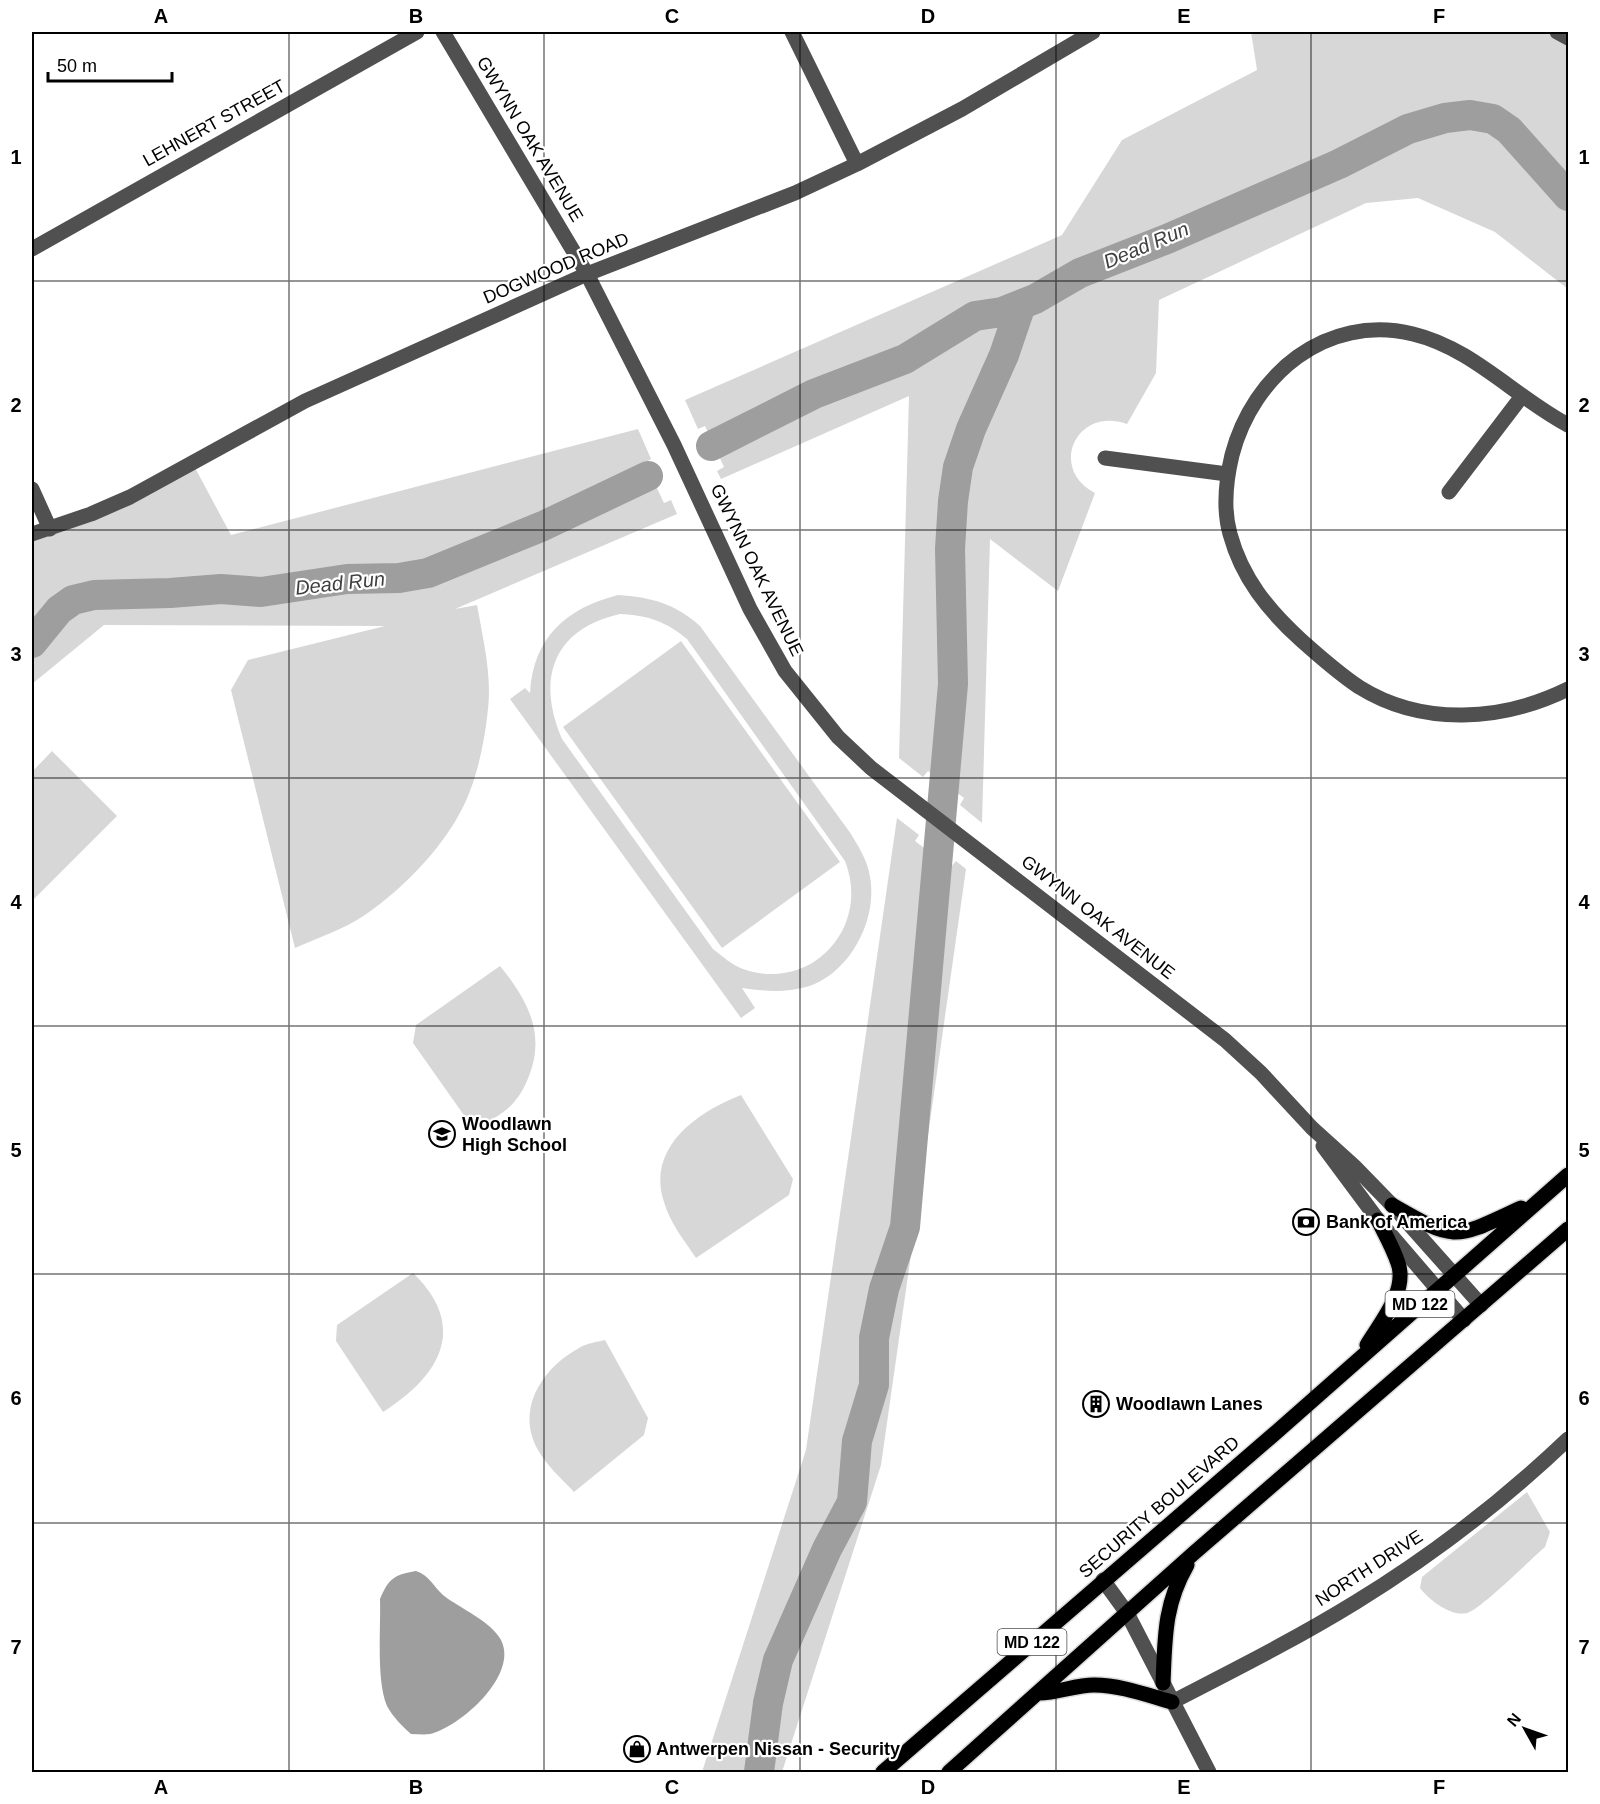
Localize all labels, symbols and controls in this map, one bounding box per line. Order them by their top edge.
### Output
text: A [154,5,168,27]
text: B [409,5,423,27]
text: C [665,5,679,27]
text: D [921,5,935,27]
text: E [1177,5,1191,27]
text: F [1433,5,1445,27]
scale bar [48,45,172,83]
street label: GWYNN OAK AVENUE [473,53,587,225]
text: 50 m [57,56,97,76]
street label: LEHNERT STREET [139,76,289,170]
text: 1 [10,146,22,168]
text: 1 [1578,146,1590,168]
water label: Dead Run [1100,217,1192,273]
street label: DOGWOOD ROAD [480,228,632,308]
text: 2 [10,394,22,416]
text: 2 [1578,394,1590,416]
street label: GWYNN OAK AVENUE [707,481,807,659]
water label: Dead Run [294,567,386,599]
text: 3 [10,643,22,665]
text: 3 [1578,643,1590,665]
street label: GWYNN OAK AVENUE [1017,851,1179,983]
text: 4 [10,891,22,913]
text: 4 [1578,891,1590,913]
place label: Woodlawn High School [462,1114,567,1155]
school or university icon: Woodlawn High School [427,1119,457,1149]
text: 5 [10,1139,22,1161]
text: 5 [1578,1139,1590,1161]
bank icon: Bank of America [1291,1207,1321,1237]
place label: Bank of America [1326,1212,1468,1232]
road number: MD 122 [1386,1291,1454,1317]
text: 6 [10,1387,22,1409]
text: 6 [1578,1387,1590,1409]
building icon: Woodlawn Lanes [1081,1389,1111,1419]
place label: Woodlawn Lanes [1116,1394,1263,1414]
street label: SECURITY BOULEVARD [1075,1432,1243,1582]
street label: NORTH DRIVE [1312,1526,1426,1610]
road number: MD 122 [998,1629,1066,1655]
text: 7 [10,1636,22,1658]
text: 7 [1578,1636,1590,1658]
north arrow [1495,1699,1555,1759]
text: N [1504,1710,1524,1730]
shop icon: Antwerpen Nissan - Security [622,1734,652,1764]
place label: Antwerpen Nissan - Security [656,1739,900,1759]
text: A [154,1776,168,1798]
text: B [409,1776,423,1798]
text: C [665,1776,679,1798]
text: D [921,1776,935,1798]
text: E [1177,1776,1191,1798]
text: F [1433,1776,1445,1798]

